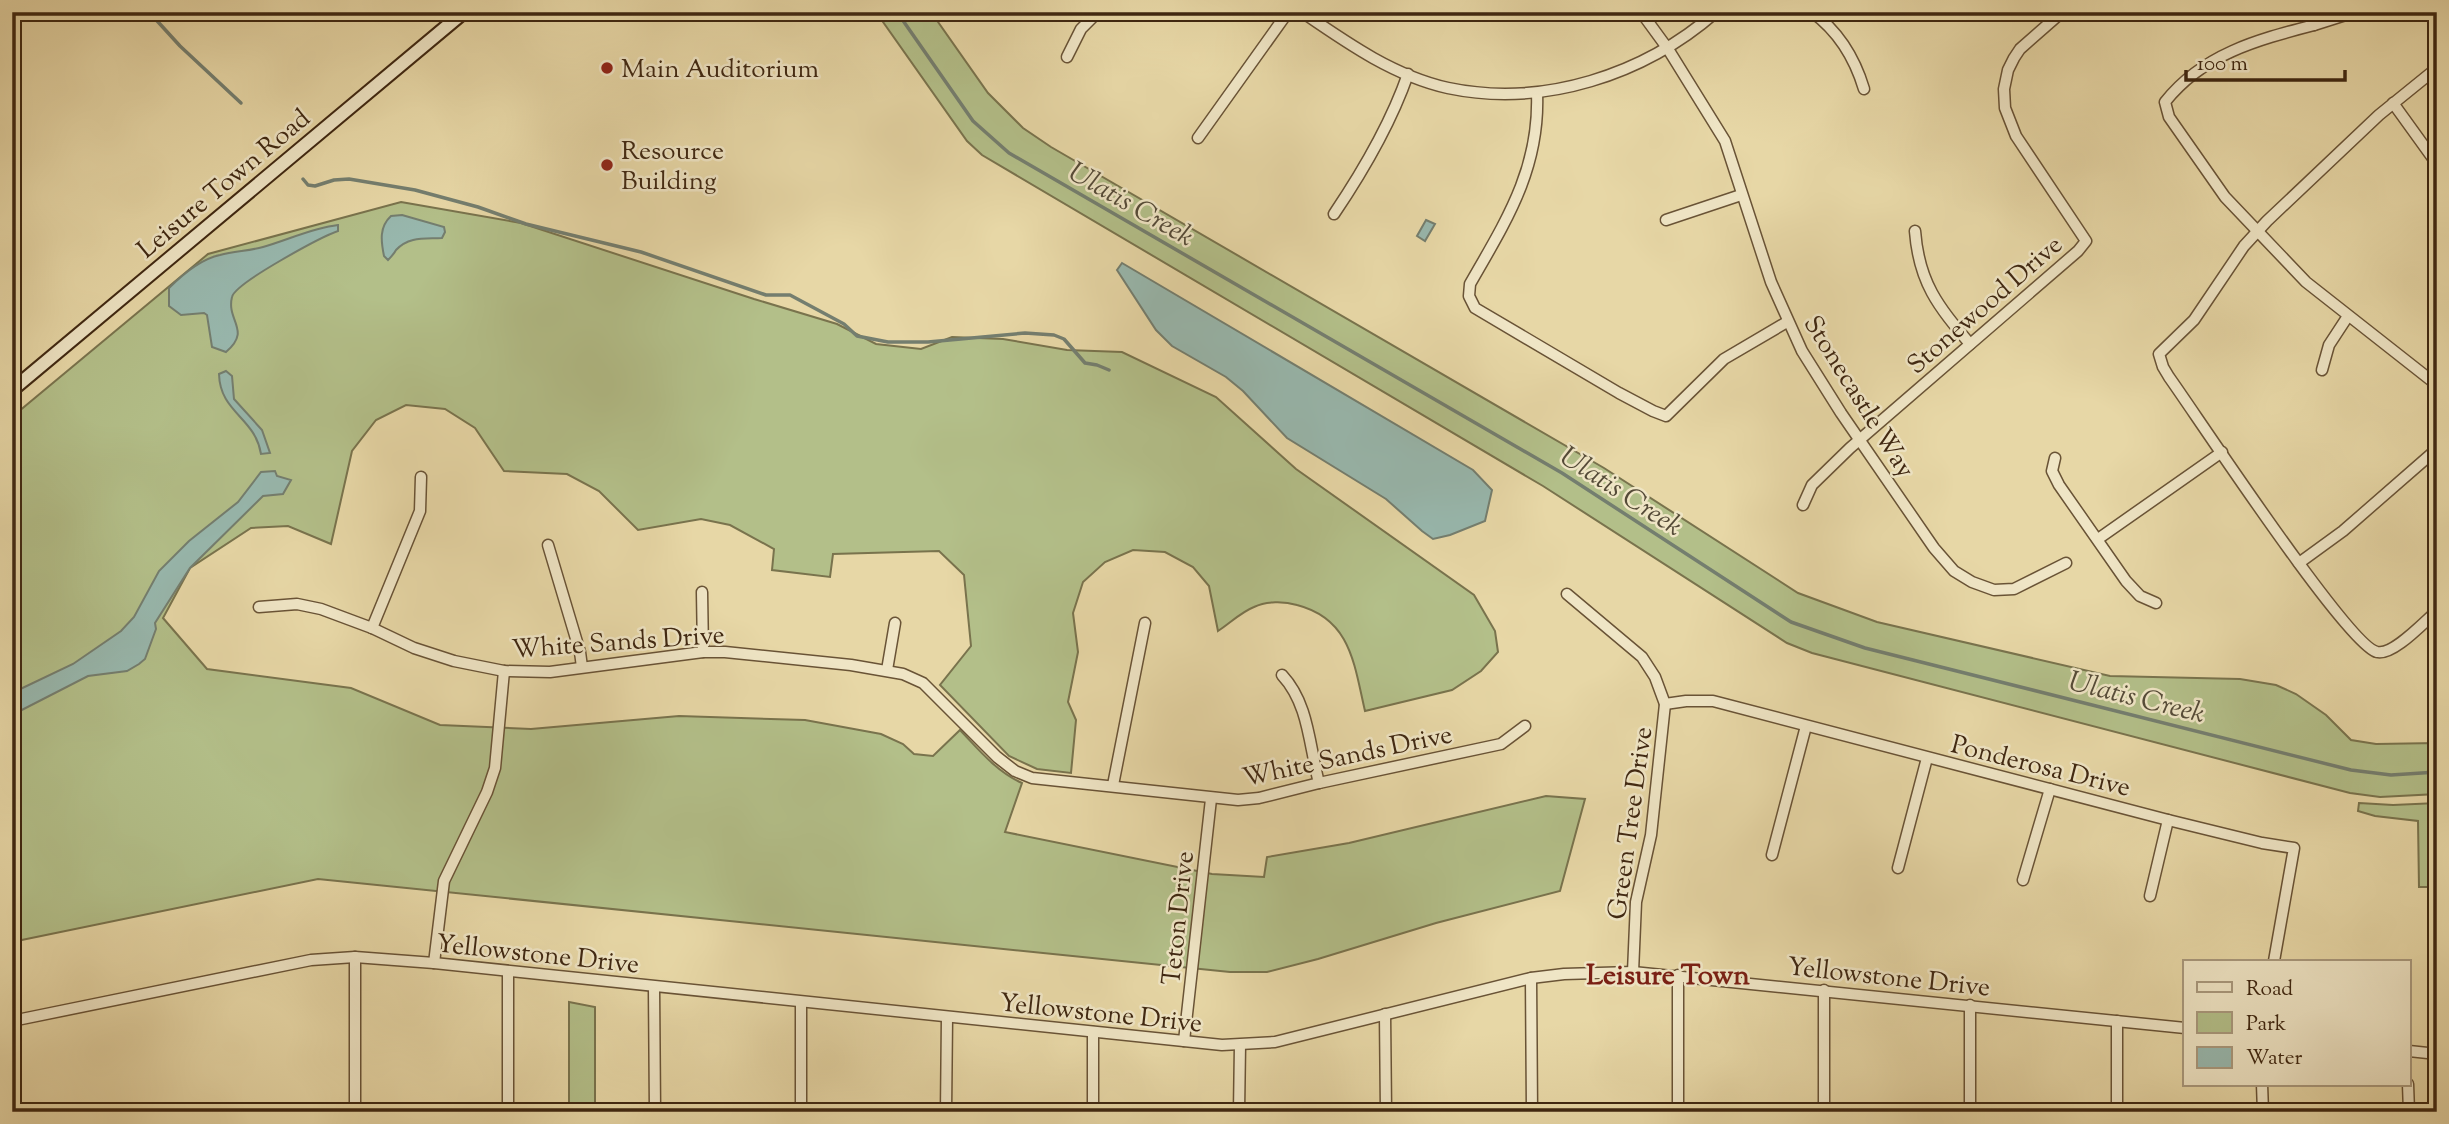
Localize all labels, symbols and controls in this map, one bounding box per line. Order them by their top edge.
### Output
scale bar [2186,38,2346,82]
text: 100 m [2197,50,2248,80]
place label: Main Auditorium [621,52,819,89]
marker: Main Auditorium [599,60,615,76]
street label: Leisure Town Road [130,101,319,269]
place label: Resource Building [621,134,724,201]
water label: Ulatis Creek [1060,153,1201,258]
marker: Resource Building [599,157,615,173]
street label: Stonewood Drive [1900,228,2072,384]
street label: Stonecastle Way [1793,309,1923,486]
water label: Ulatis Creek [1551,438,1690,547]
street label: White Sands Drive [510,618,726,669]
water label: Ulatis Creek [2064,663,2209,735]
street label: White Sands Drive [1239,717,1456,798]
street label: Green Tree Drive [1600,725,1663,922]
street label: Ponderosa Drive [1947,727,2134,808]
street label: Teton Drive [1154,849,1205,987]
street label: Yellowstone Drive [434,926,641,985]
street label: Yellowstone Drive [1785,949,1992,1008]
district label: Leisure Town [1586,957,1750,997]
legend [2183,960,2410,1086]
text: Road [2246,975,2293,1005]
street label: Yellowstone Drive [997,985,1204,1044]
text: Park [2246,1010,2287,1040]
text: Water [2246,1044,2303,1074]

